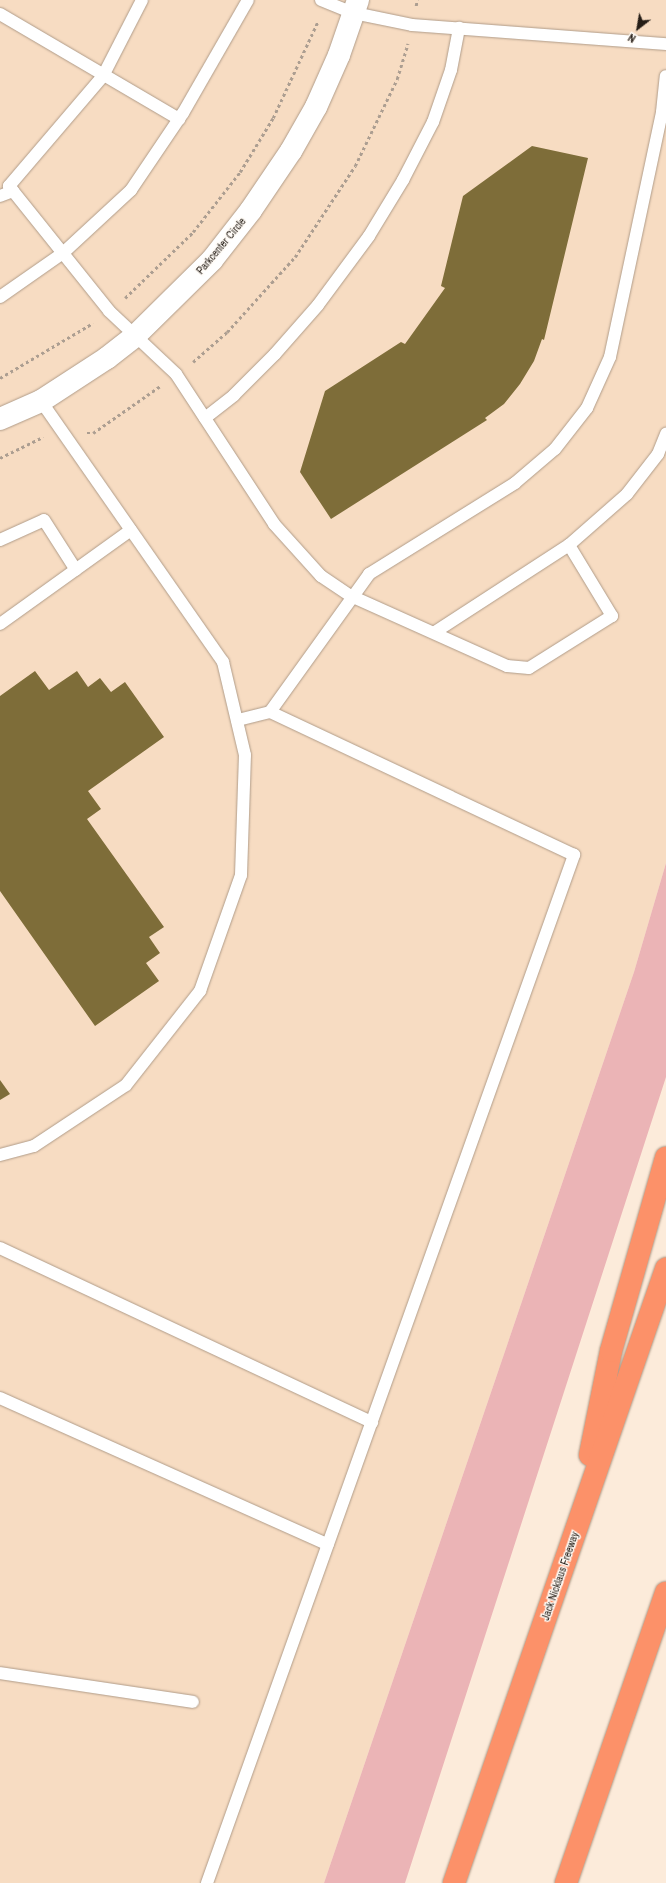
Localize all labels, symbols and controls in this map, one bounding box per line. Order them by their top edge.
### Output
north arrow [618,8,658,48]
text: N [625,31,638,46]
street label: Parkcenter Circle [194,215,248,277]
street label: Jack Nicklaus Freeway [539,1530,581,1622]

